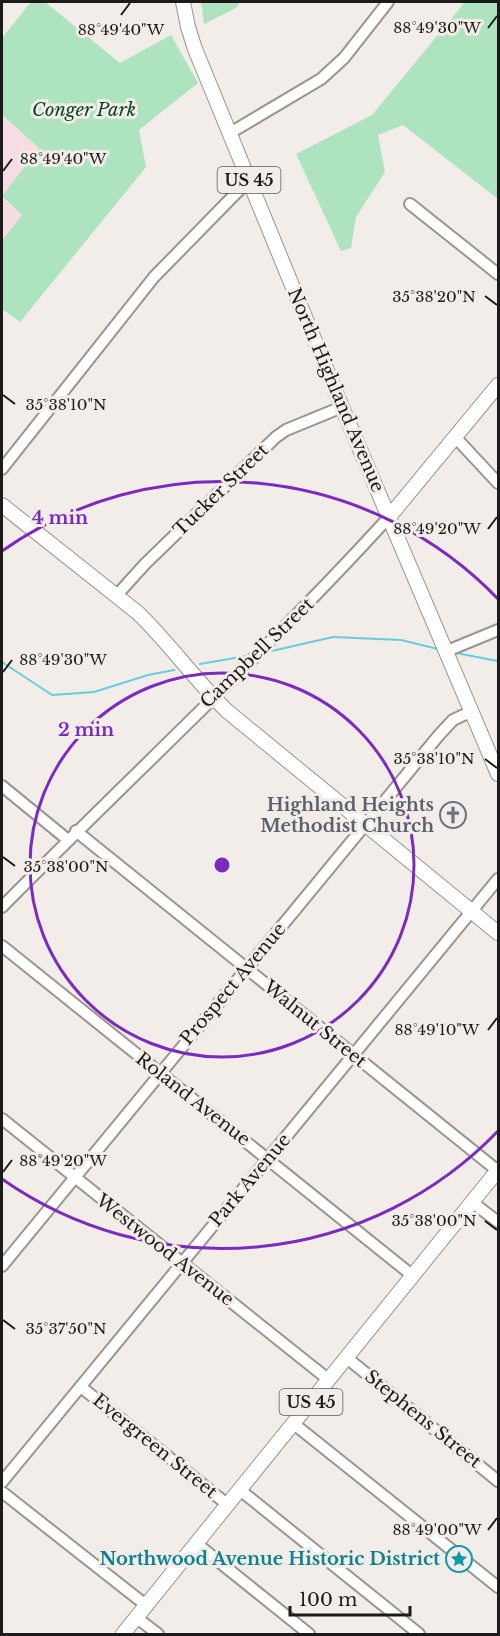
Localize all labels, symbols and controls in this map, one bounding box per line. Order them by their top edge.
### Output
text: 88°49'30"W [393,18,481,37]
text: 88°49'40"W [78,20,165,39]
park label: Conger Park [32,99,136,121]
text: 88°49'40"W [20,149,107,168]
road number: US 45 [218,167,280,193]
street label: North Highland Avenue [283,285,389,495]
text: 35°38'20"N [392,287,476,306]
text: 35°38'10"N [26,395,106,414]
street label: Tucker Street [169,439,273,541]
text: 4 min [32,507,88,529]
text: 88°49'20"W [393,519,481,538]
street label: Campbell Street [196,593,318,713]
text: 88°49'30"W [19,650,107,669]
text: 2 min [58,719,114,741]
text: 35°38'10"N [394,749,474,768]
place label: Highland Heights Methodist Church [260,794,434,837]
church icon: Highland Heights Methodist Church [438,800,468,830]
centre of rings [212,855,232,875]
text: 35°38'00"N [24,857,108,876]
street label: Prospect Avenue [176,918,290,1050]
street label: Walnut Street [258,975,371,1072]
text: 88°49'10"W [394,1020,480,1039]
street label: Roland Avenue [131,1048,255,1150]
street label: Park Avenue [205,1129,295,1231]
text: 88°49'20"W [19,1151,107,1170]
street label: Westwood Avenue [91,1189,238,1311]
text: 35°38'00"N [392,1211,476,1230]
text: 35°37'50"N [26,1319,106,1338]
street label: Stephens Street [360,1365,486,1473]
street label: Evergreen Street [88,1389,222,1503]
road number: US 45 [280,1389,342,1415]
text: 88°49'00"W [392,1520,482,1539]
place icon: Northwood Avenue Historic District [444,1544,474,1574]
place label: Northwood Avenue Historic District [99,1548,440,1570]
scale bar [290,1579,410,1617]
text: 100 m [299,1589,357,1611]

